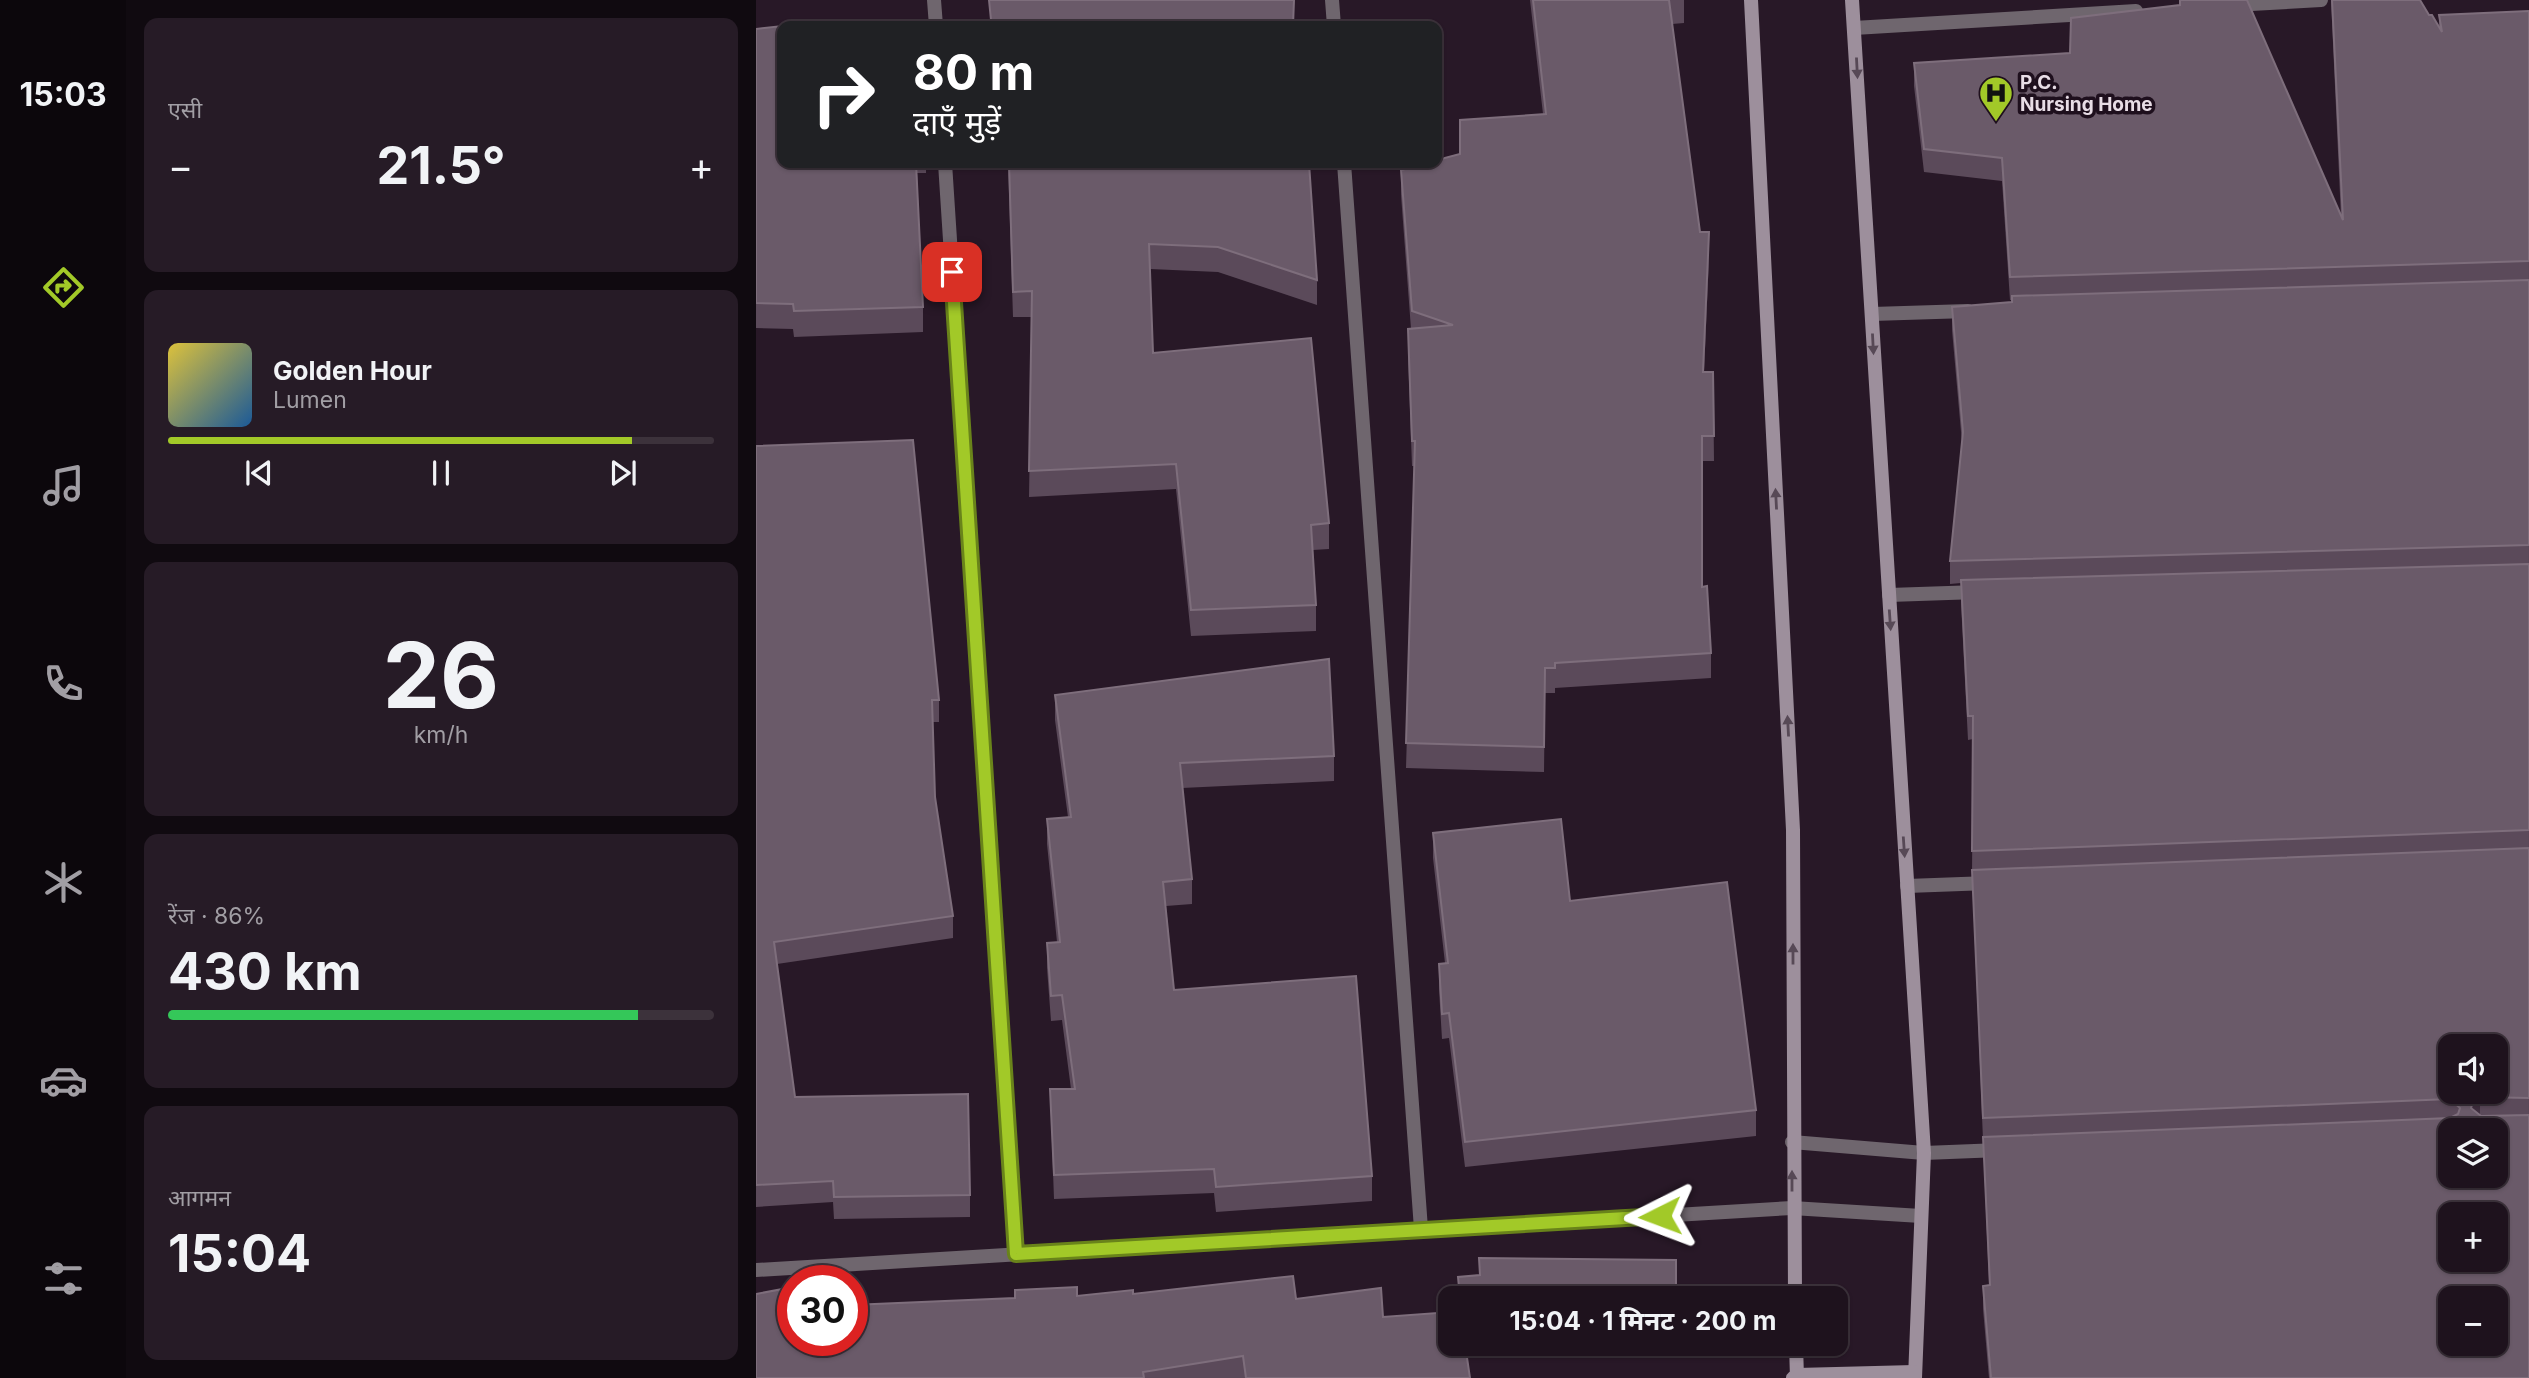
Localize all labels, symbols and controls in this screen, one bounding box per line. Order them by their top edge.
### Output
text: 80 m [913,43,1034,102]
icon: right [798,49,889,140]
one-way arrow [1851,57,1862,79]
place label: P.C. Nursing Home [2020,71,2153,116]
hospital icon: P.C. Nursing Home [1977,74,2015,123]
text: 15:03 [19,75,107,114]
text: एसी [168,96,202,124]
text: दाएँ मुड़ें [913,103,1001,142]
text: 21.5° [376,134,506,197]
text: − [168,143,193,189]
text: + [689,143,714,189]
pin [922,242,982,302]
icon: arrive [933,253,971,291]
icon: directions [39,263,88,312]
one-way arrow [1868,333,1879,355]
text: Golden Hour [273,355,432,386]
text: Lumen [273,386,347,414]
icon: previous [240,454,278,492]
icon: pause [422,454,460,492]
icon: next [604,454,642,492]
icon: music [39,461,88,510]
one-way arrow [1771,488,1782,510]
one-way arrow [1885,609,1896,631]
text: 26 [383,620,499,730]
icon: phone [39,659,88,708]
one-way arrow [1782,715,1793,737]
text: km/h [414,721,468,749]
one-way arrow [1899,836,1910,858]
icon: climate [39,858,88,907]
text: रेंज · 86% [168,902,265,930]
text: 430 km [168,940,362,1003]
one-way arrow [1787,943,1799,965]
map controls [2438,1034,2508,1356]
button: sound [2438,1034,2508,1104]
icon: car [39,1056,88,1105]
button: layers [2438,1118,2508,1188]
one-way arrow [1786,1170,1798,1192]
position arrow [1623,1179,1697,1253]
text: आगमन [168,1184,231,1212]
button: + [2438,1202,2508,1272]
text: 15:04 [168,1222,311,1285]
icon: filters [39,1254,88,1303]
speed limit sign: 30 [777,1265,868,1356]
button: − [2438,1286,2508,1356]
text: 15:04 · 1 मिनट · 200 m [1510,1305,1776,1336]

